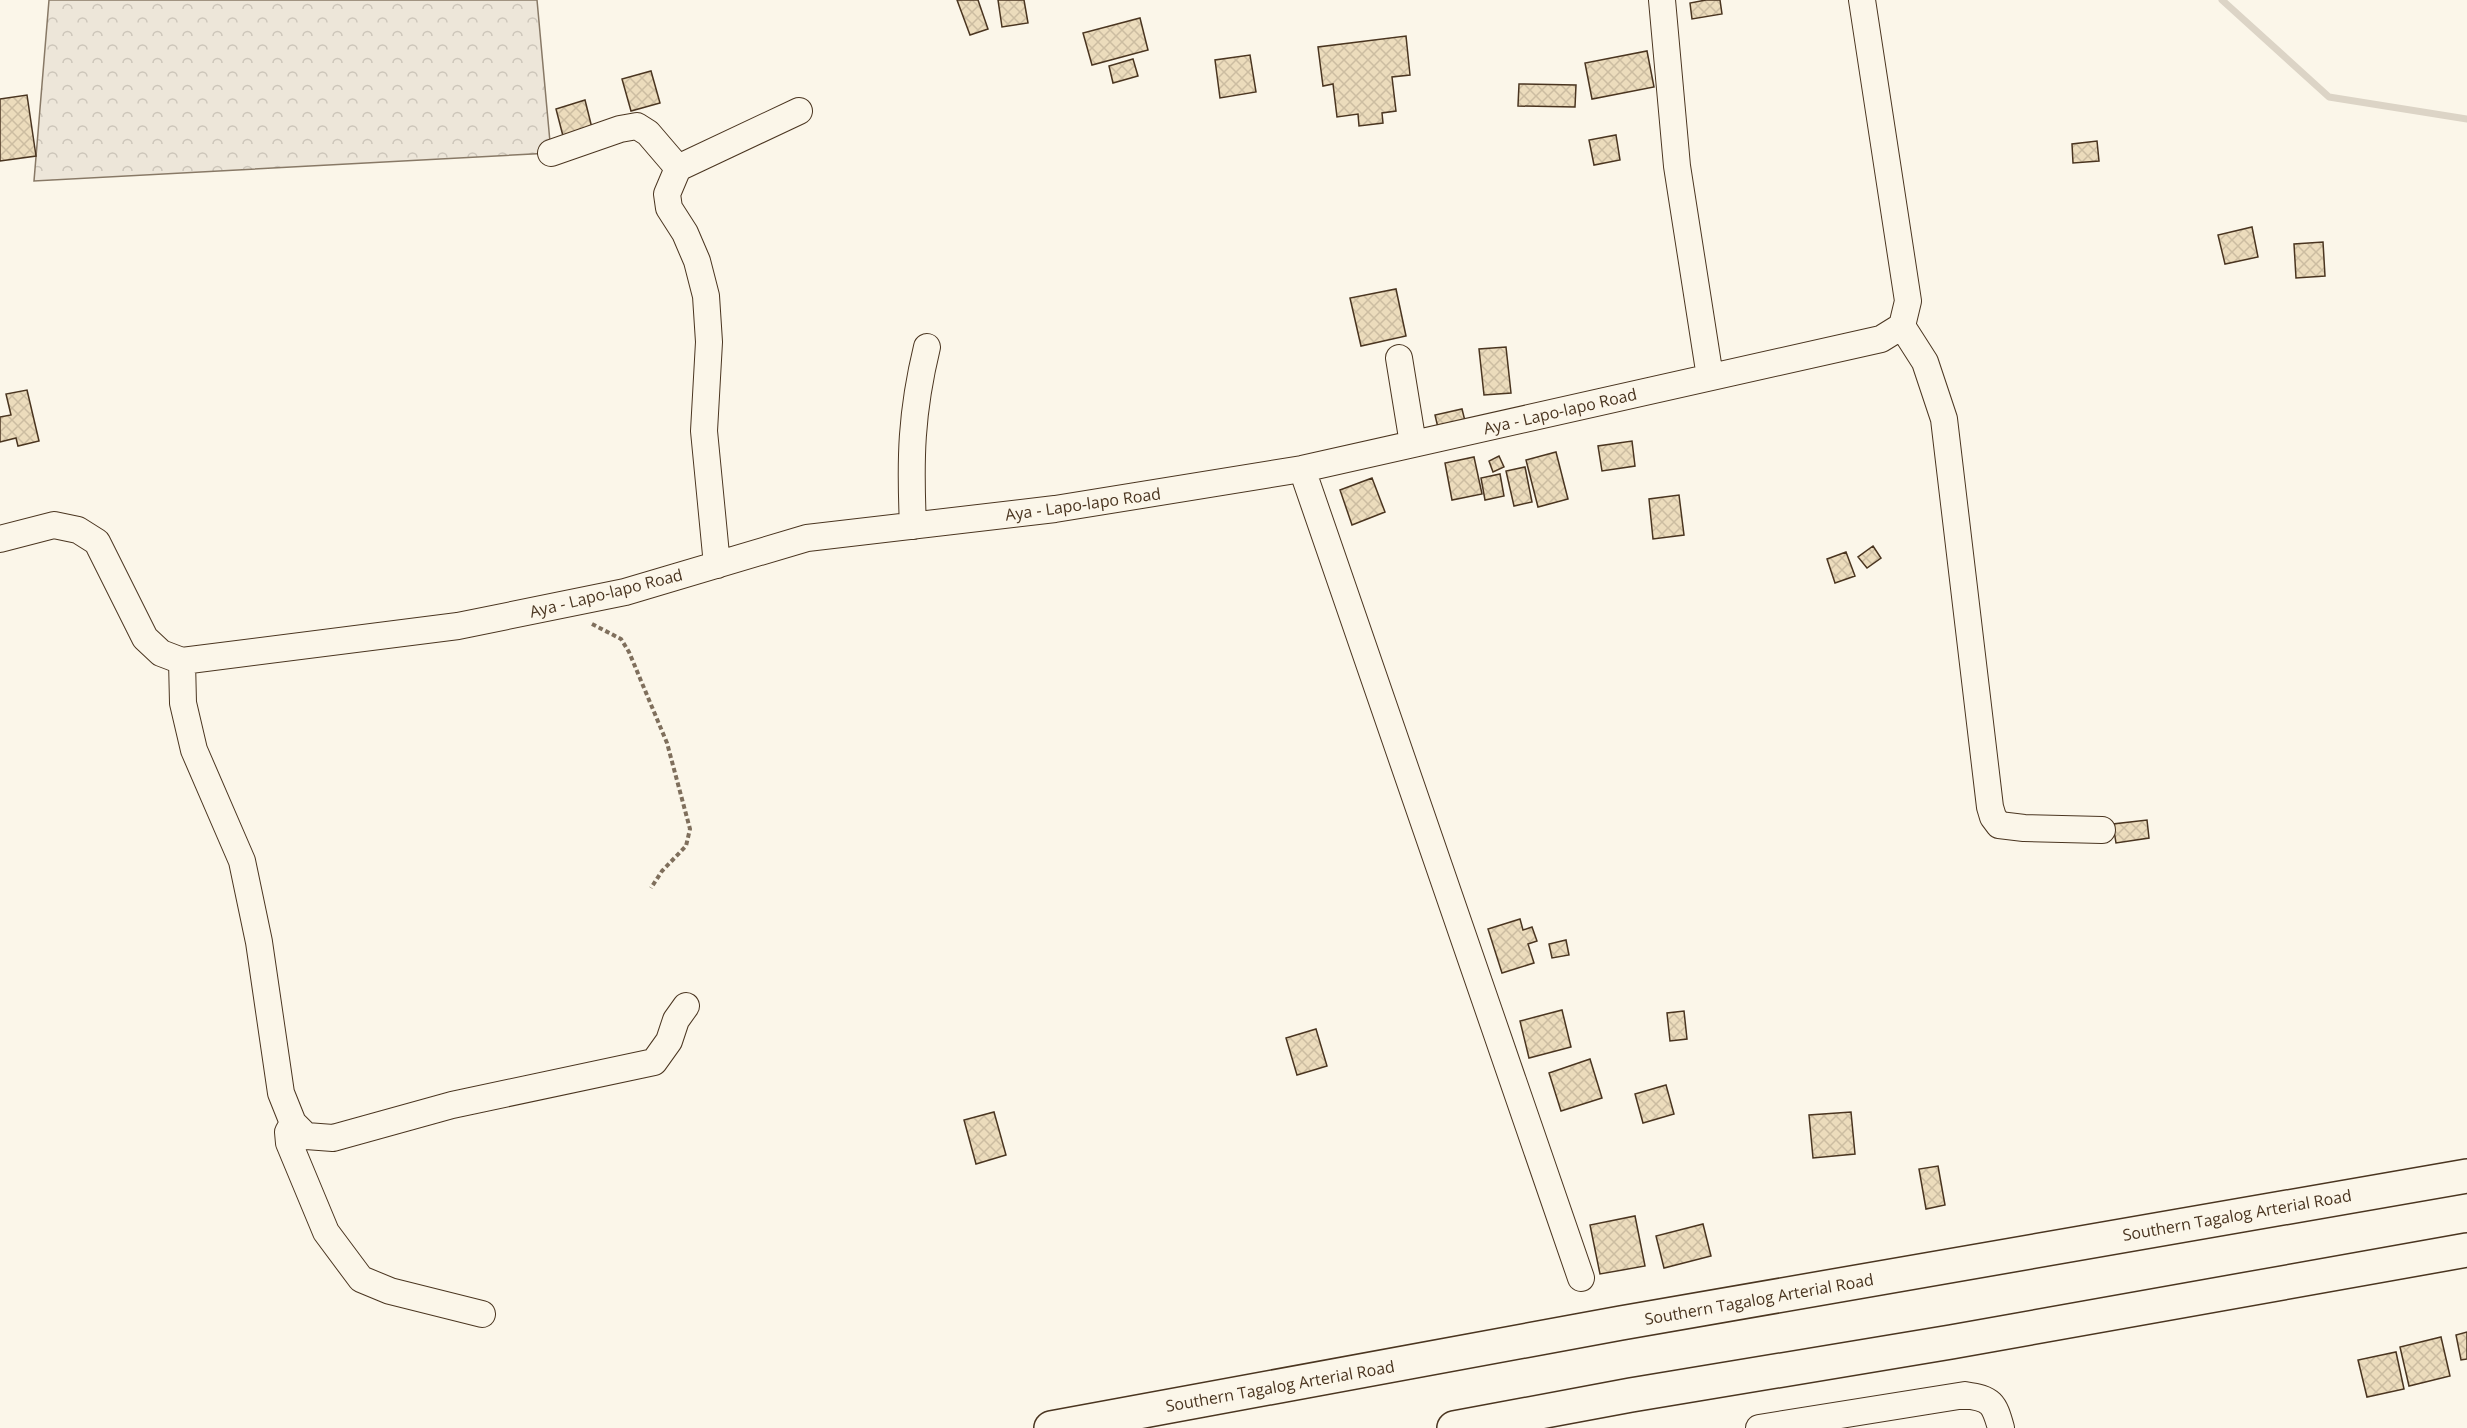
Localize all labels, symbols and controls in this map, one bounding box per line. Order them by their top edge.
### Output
street label: Aya - Lapo-lapo Road [1481,383,1639,439]
street label: Aya - Lapo-lapo Road [1004,482,1162,526]
street label: Aya - Lapo-lapo Road [527,563,685,623]
street label: Southern Tagalog Arterial Road [2121,1184,2353,1246]
street label: Southern Tagalog Arterial Road [1643,1268,1875,1330]
street label: Southern Tagalog Arterial Road [1164,1355,1396,1417]

